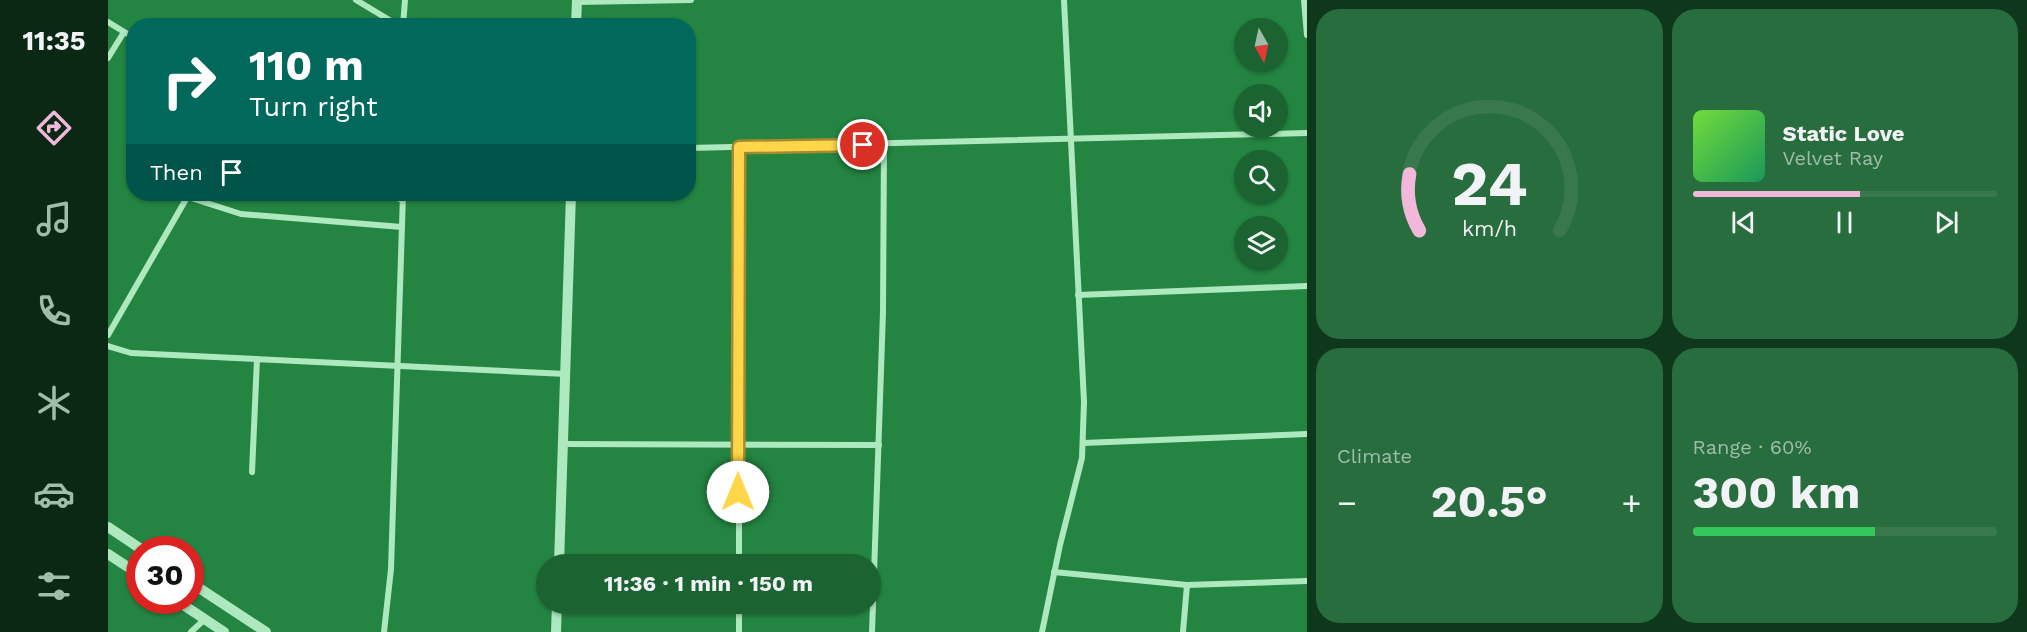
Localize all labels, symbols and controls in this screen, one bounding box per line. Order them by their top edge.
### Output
north arrow [1234,18,1288,72]
map controls [1234,18,1288,270]
text: 11:35 [22,25,86,57]
text: 110 m [249,41,364,90]
icon: right [150,42,228,120]
button: sound [1234,84,1288,138]
text: Turn right [249,91,378,123]
icon: directions [33,107,75,149]
pin [837,119,888,170]
text: Static Love [1783,121,1905,146]
icon: arrive [846,128,879,161]
text: Velvet Ray [1783,146,1883,170]
text: 24 [1451,147,1528,220]
button: search [1234,150,1288,204]
icon: arrive [215,156,248,189]
text: Then [150,160,203,185]
icon: music [33,198,75,240]
icon: previous [1727,206,1760,239]
icon: pause [1828,206,1861,239]
icon: next [1930,206,1963,239]
button: layers [1234,216,1288,270]
text: km/h [1462,217,1517,242]
icon: phone [33,290,75,332]
icon: climate [33,382,75,424]
text: Range · 60% [1693,435,1812,459]
text: Climate [1337,444,1412,468]
position arrow [706,460,770,524]
text: 300 km [1693,466,1860,519]
icon: car [33,473,75,515]
text: 20.5° [1431,475,1548,528]
text: − [1337,483,1357,522]
text: + [1622,483,1642,522]
speed limit sign: 30 [126,536,204,614]
icon: filters [33,565,75,607]
text: 11:36 · 1 min · 150 m [604,571,813,596]

